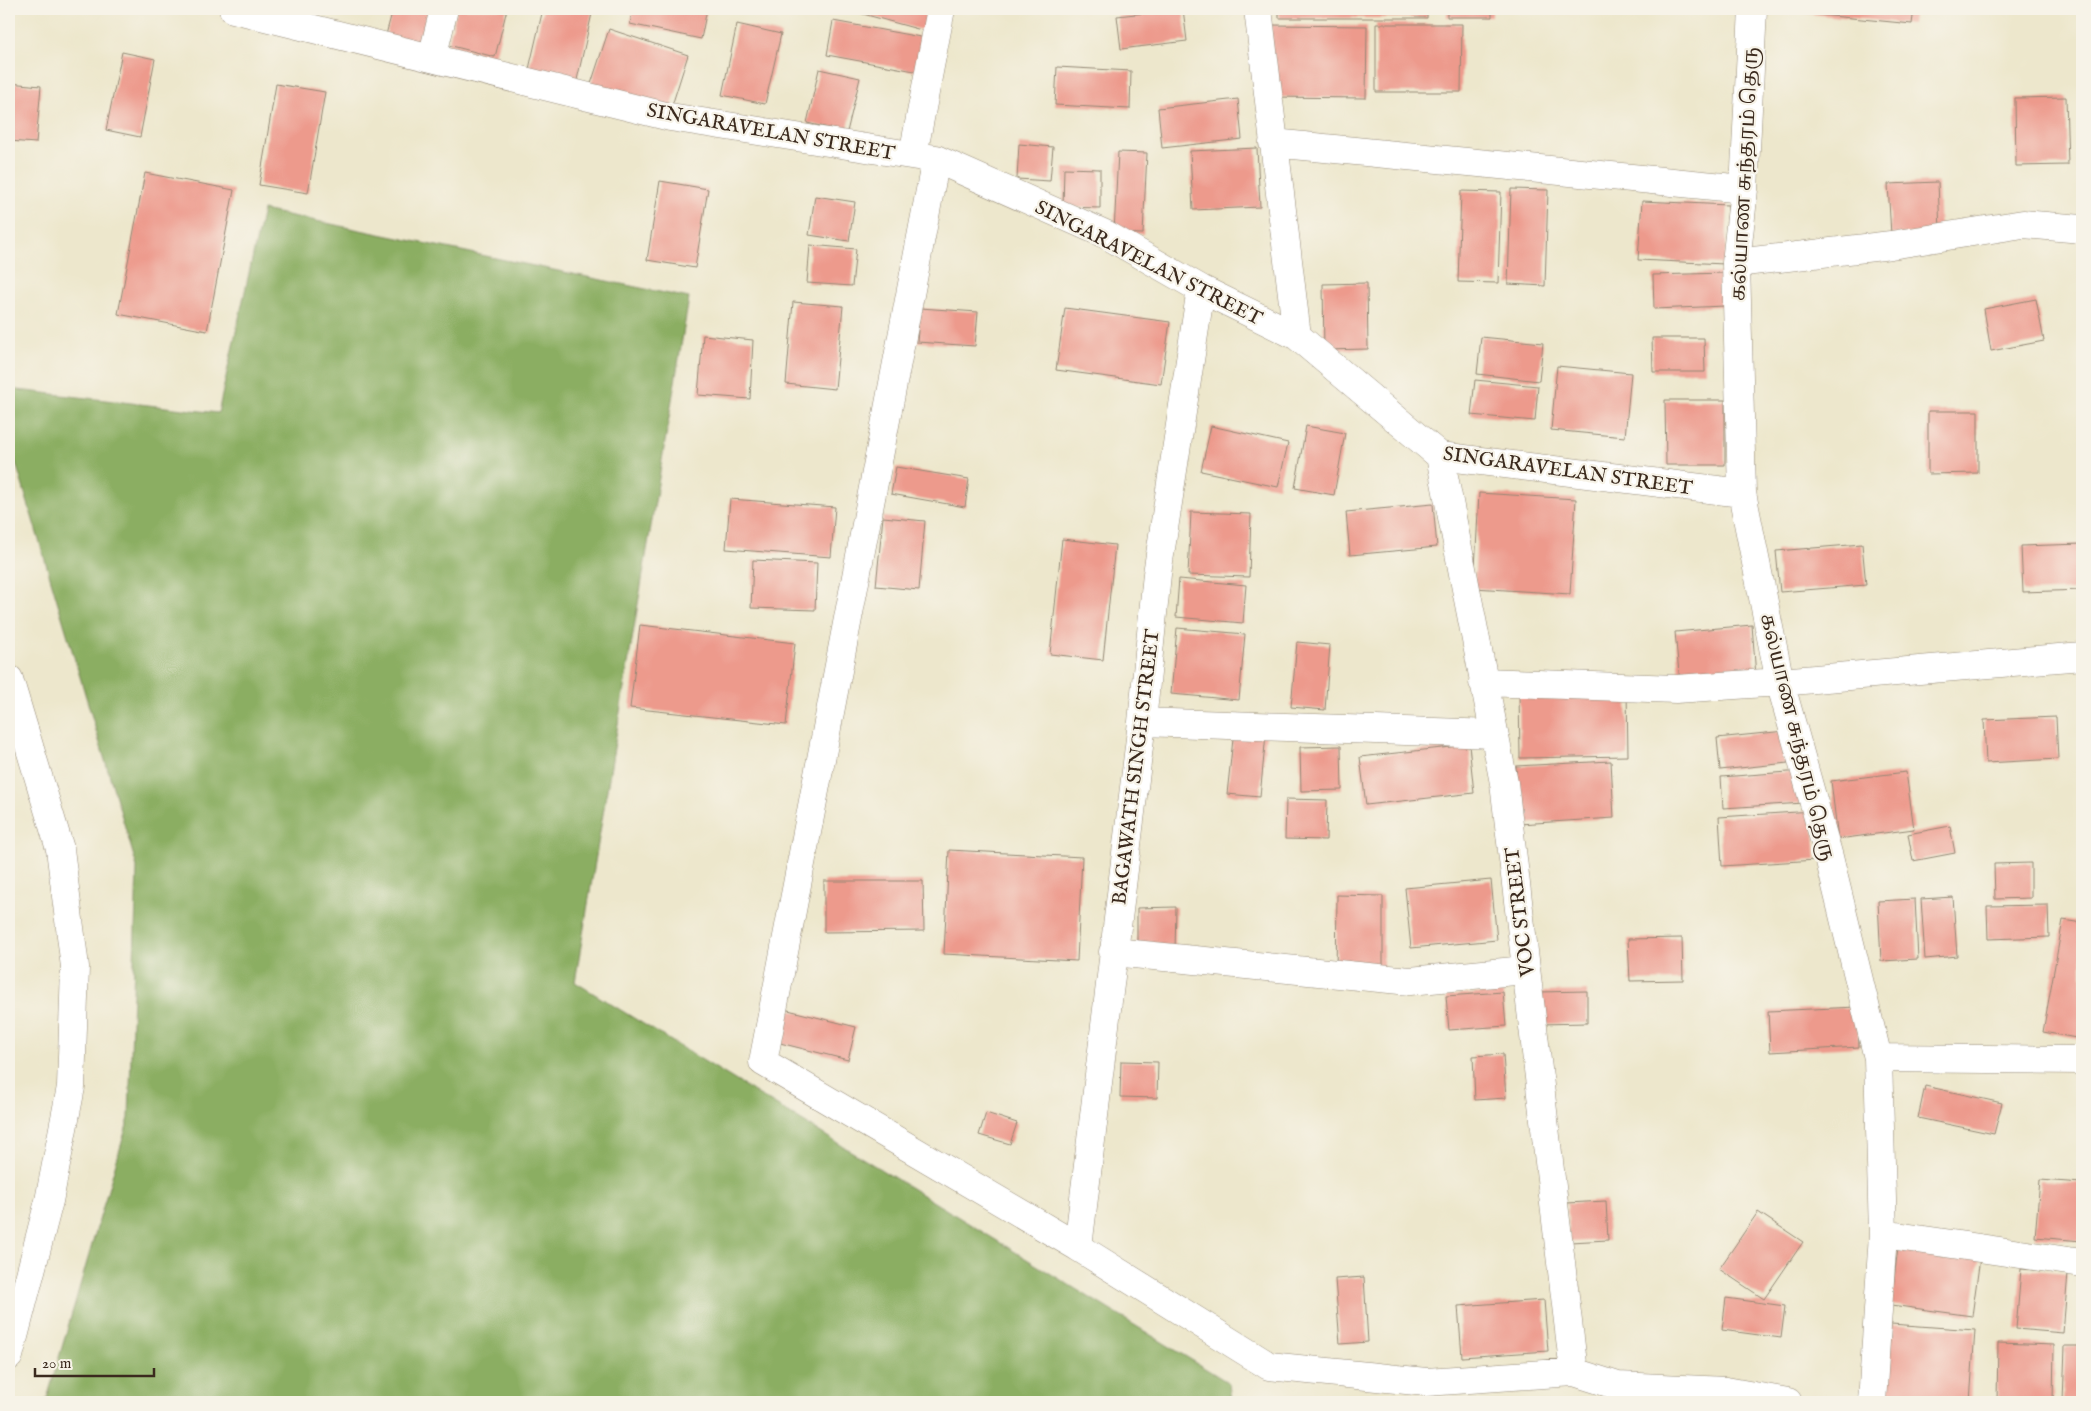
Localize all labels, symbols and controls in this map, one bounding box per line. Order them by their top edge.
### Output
street label: கல்யாண சுந்தரம் தெரு [1726,46,1765,302]
street label: SINGARAVELAN STREET [645,98,897,167]
street label: SINGARAVELAN STREET [1031,195,1266,332]
street label: SINGARAVELAN STREET [1442,442,1694,501]
street label: கல்யாண சுந்தரம் தெரு [1754,611,1839,864]
street label: BAGAWATH SINGH STREET [1107,627,1166,906]
street label: VOC STREET [1500,845,1541,979]
scale bar [35,1346,154,1378]
text: 20 m [42,1354,72,1373]

